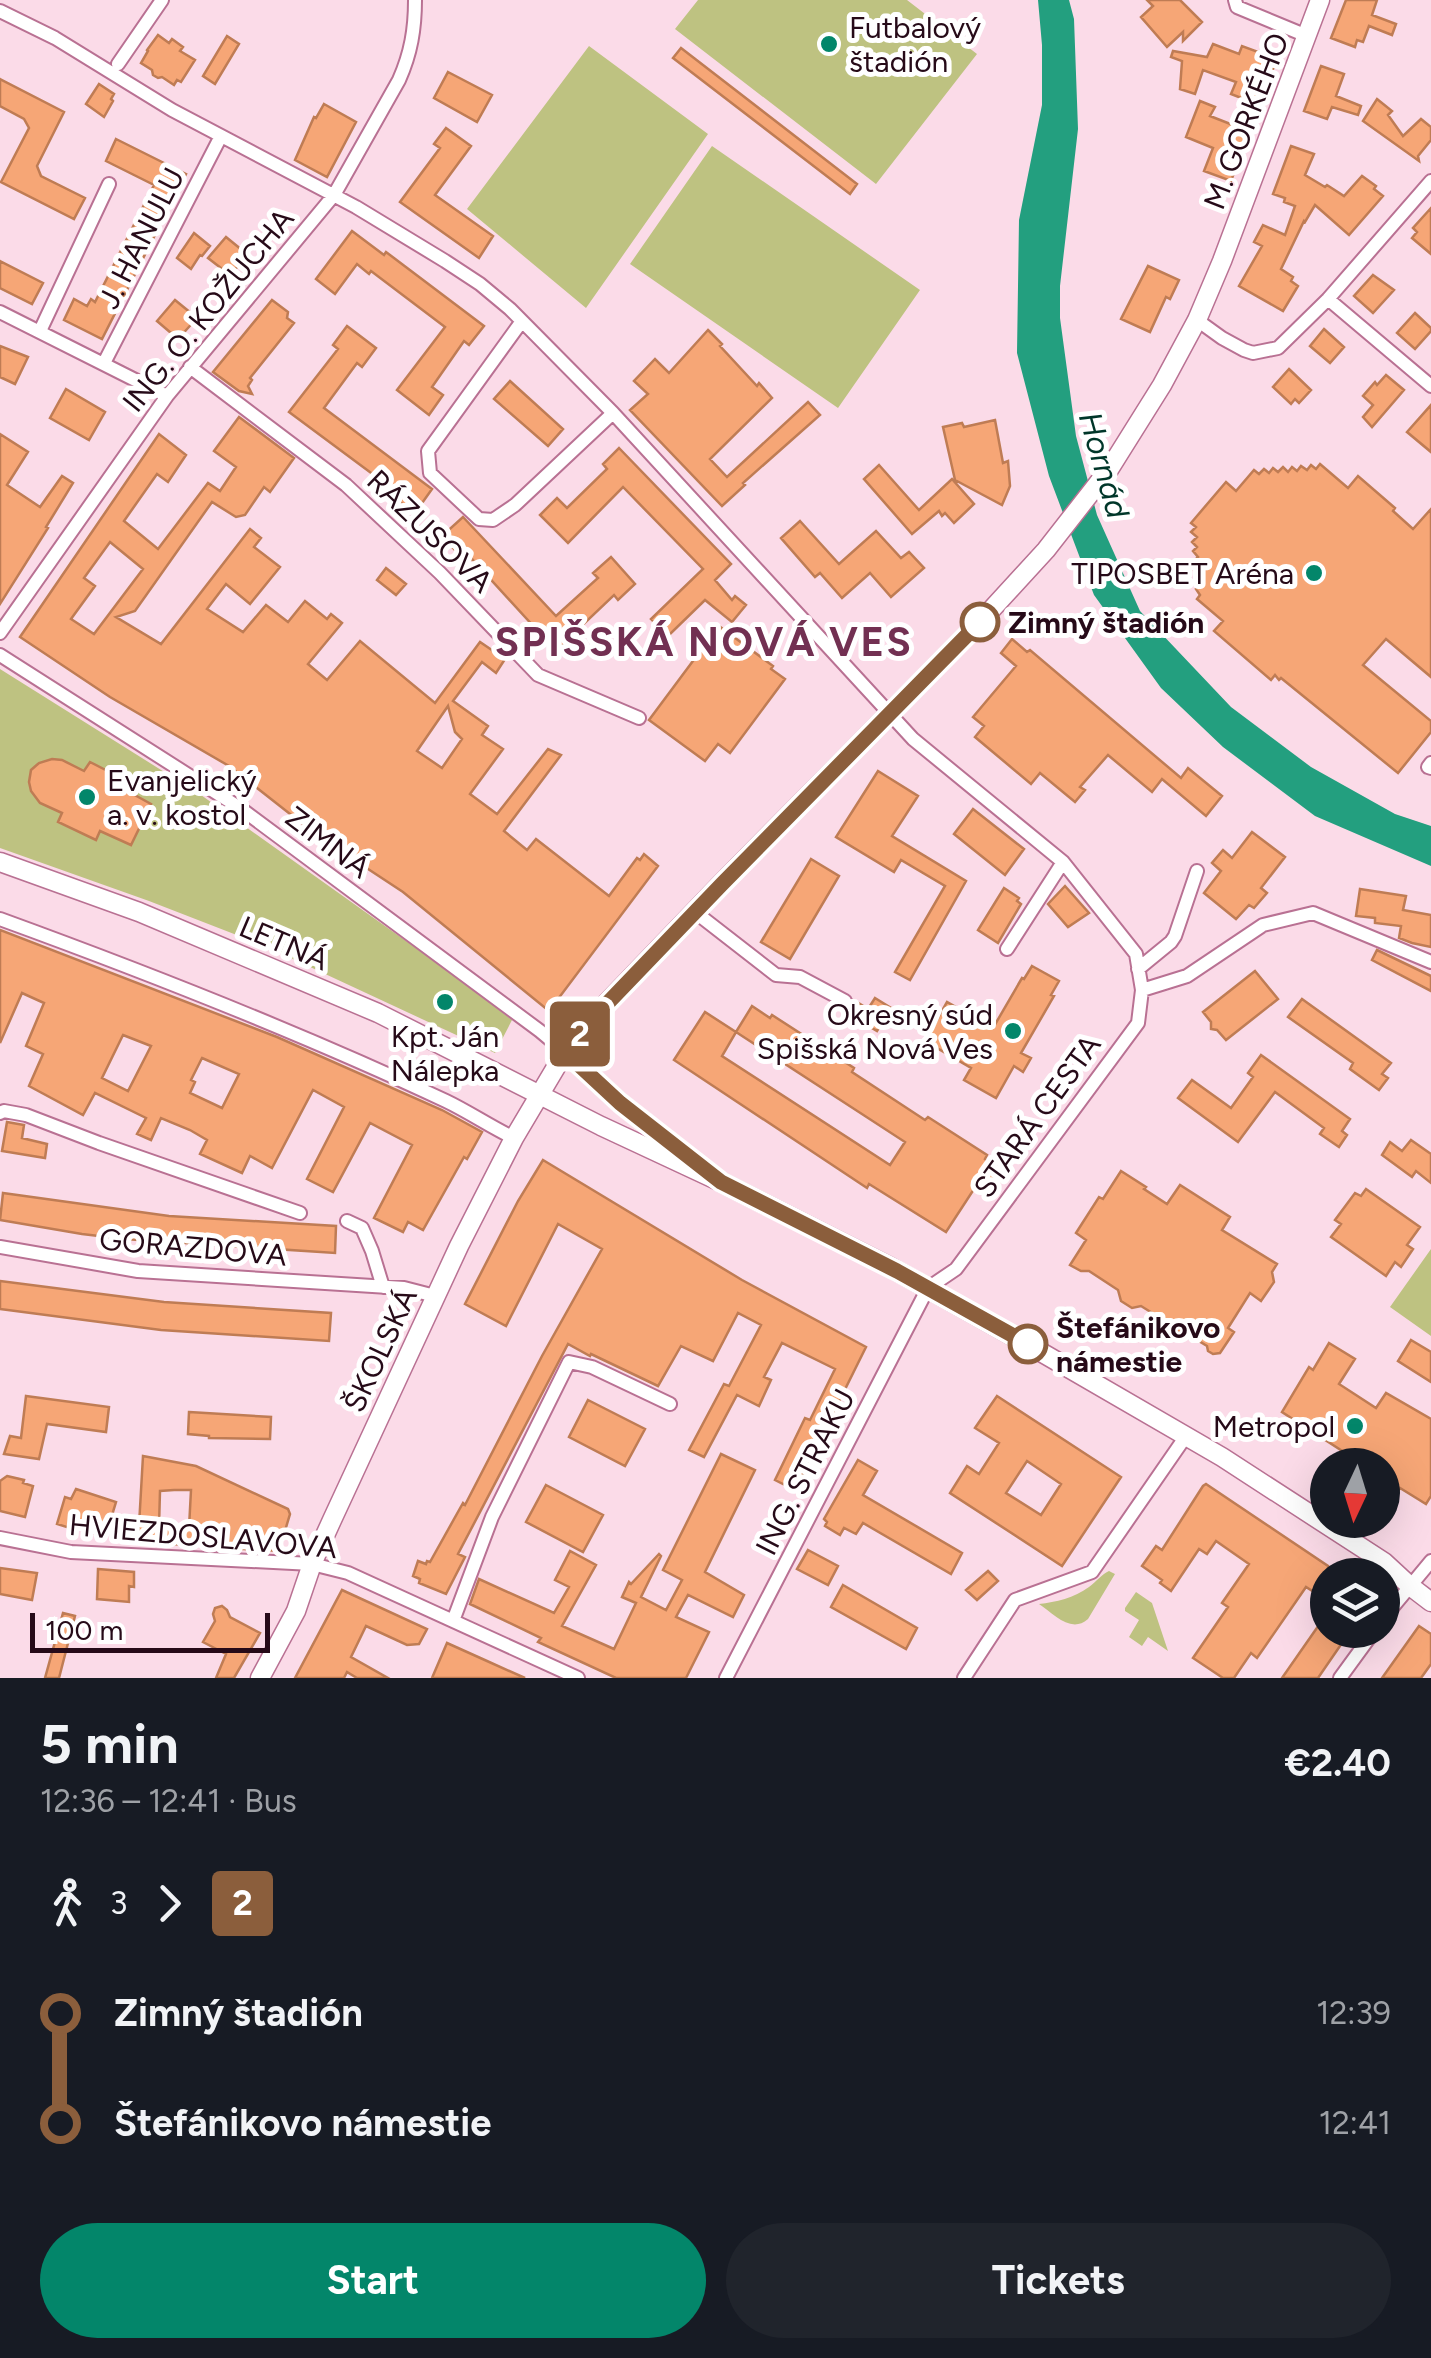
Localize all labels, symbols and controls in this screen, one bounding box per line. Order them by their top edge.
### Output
place label: Futbalový štadión [849,9,981,80]
street label: M. GORKÉHO [1195,28,1297,214]
marker: Futbalový štadión [818,33,840,55]
street label: J. HANULU [90,161,192,315]
street label: ING. O. KOŽUCHA [115,200,302,419]
water label: Hornád [1071,407,1137,523]
street label: RÁZUSOVA [359,462,501,601]
place label: TIPOSBET Aréna [1071,555,1294,592]
marker: TIPOSBET Aréna [1303,562,1325,584]
marker: Zimný štadión [961,603,999,641]
place label: Zimný štadión [1008,604,1204,641]
district label: SPIŠSKÁ NOVÁ VES [495,618,913,666]
place label: Evanjelický a. v. kostol [107,762,257,833]
marker: Evanjelický a. v. kostol [76,786,98,808]
street label: ZIMNÁ [278,798,378,886]
street label: LETNÁ [234,908,335,979]
marker: Kpt. Ján Nálepka [434,991,456,1013]
place label: Okresný súd Spišská Nová Ves [757,996,993,1067]
line badge: 2 [548,1002,612,1066]
text: 2 [570,1013,590,1055]
place label: Kpt. Ján Nálepka [391,1018,499,1089]
marker: Okresný súd Spišská Nová Ves [1002,1020,1024,1042]
street label: STARÁ CESTA [965,1027,1109,1205]
street label: GORAZDOVA [98,1220,289,1274]
street label: ŠKOLSKÁ [335,1281,425,1418]
place label: Štefánikovo námestie [1056,1309,1221,1380]
marker: Štefánikovo námestie [1009,1325,1047,1363]
street label: ING. STRAKU [747,1383,863,1561]
place label: Metropol [1213,1408,1335,1445]
marker: Metropol [1344,1415,1366,1437]
north arrow [1310,1448,1400,1538]
map controls [1310,1448,1400,1648]
street label: HVIEZDOSLAVOVA [67,1506,339,1566]
button: layers [1310,1558,1400,1648]
scale bar [30,1608,270,1652]
text: 100 m [45,1613,123,1647]
text: 5 min [40,1711,179,1777]
text: €2.40 [1284,1740,1391,1786]
text: 12:36 – 12:41 · Bus [40,1782,297,1820]
icon: walk [40,1876,95,1931]
icon: forward [142,1876,197,1931]
text: 2 [232,1882,253,1924]
text: 3 [110,1884,127,1922]
text: Zimný štadión [114,1990,363,2036]
text: 12:39 [1316,1994,1391,2032]
text: Štefánikovo námestie [114,2100,491,2146]
text: 12:41 [1319,2104,1391,2142]
button: Start [40,2223,706,2338]
button: Tickets [726,2223,1391,2338]

